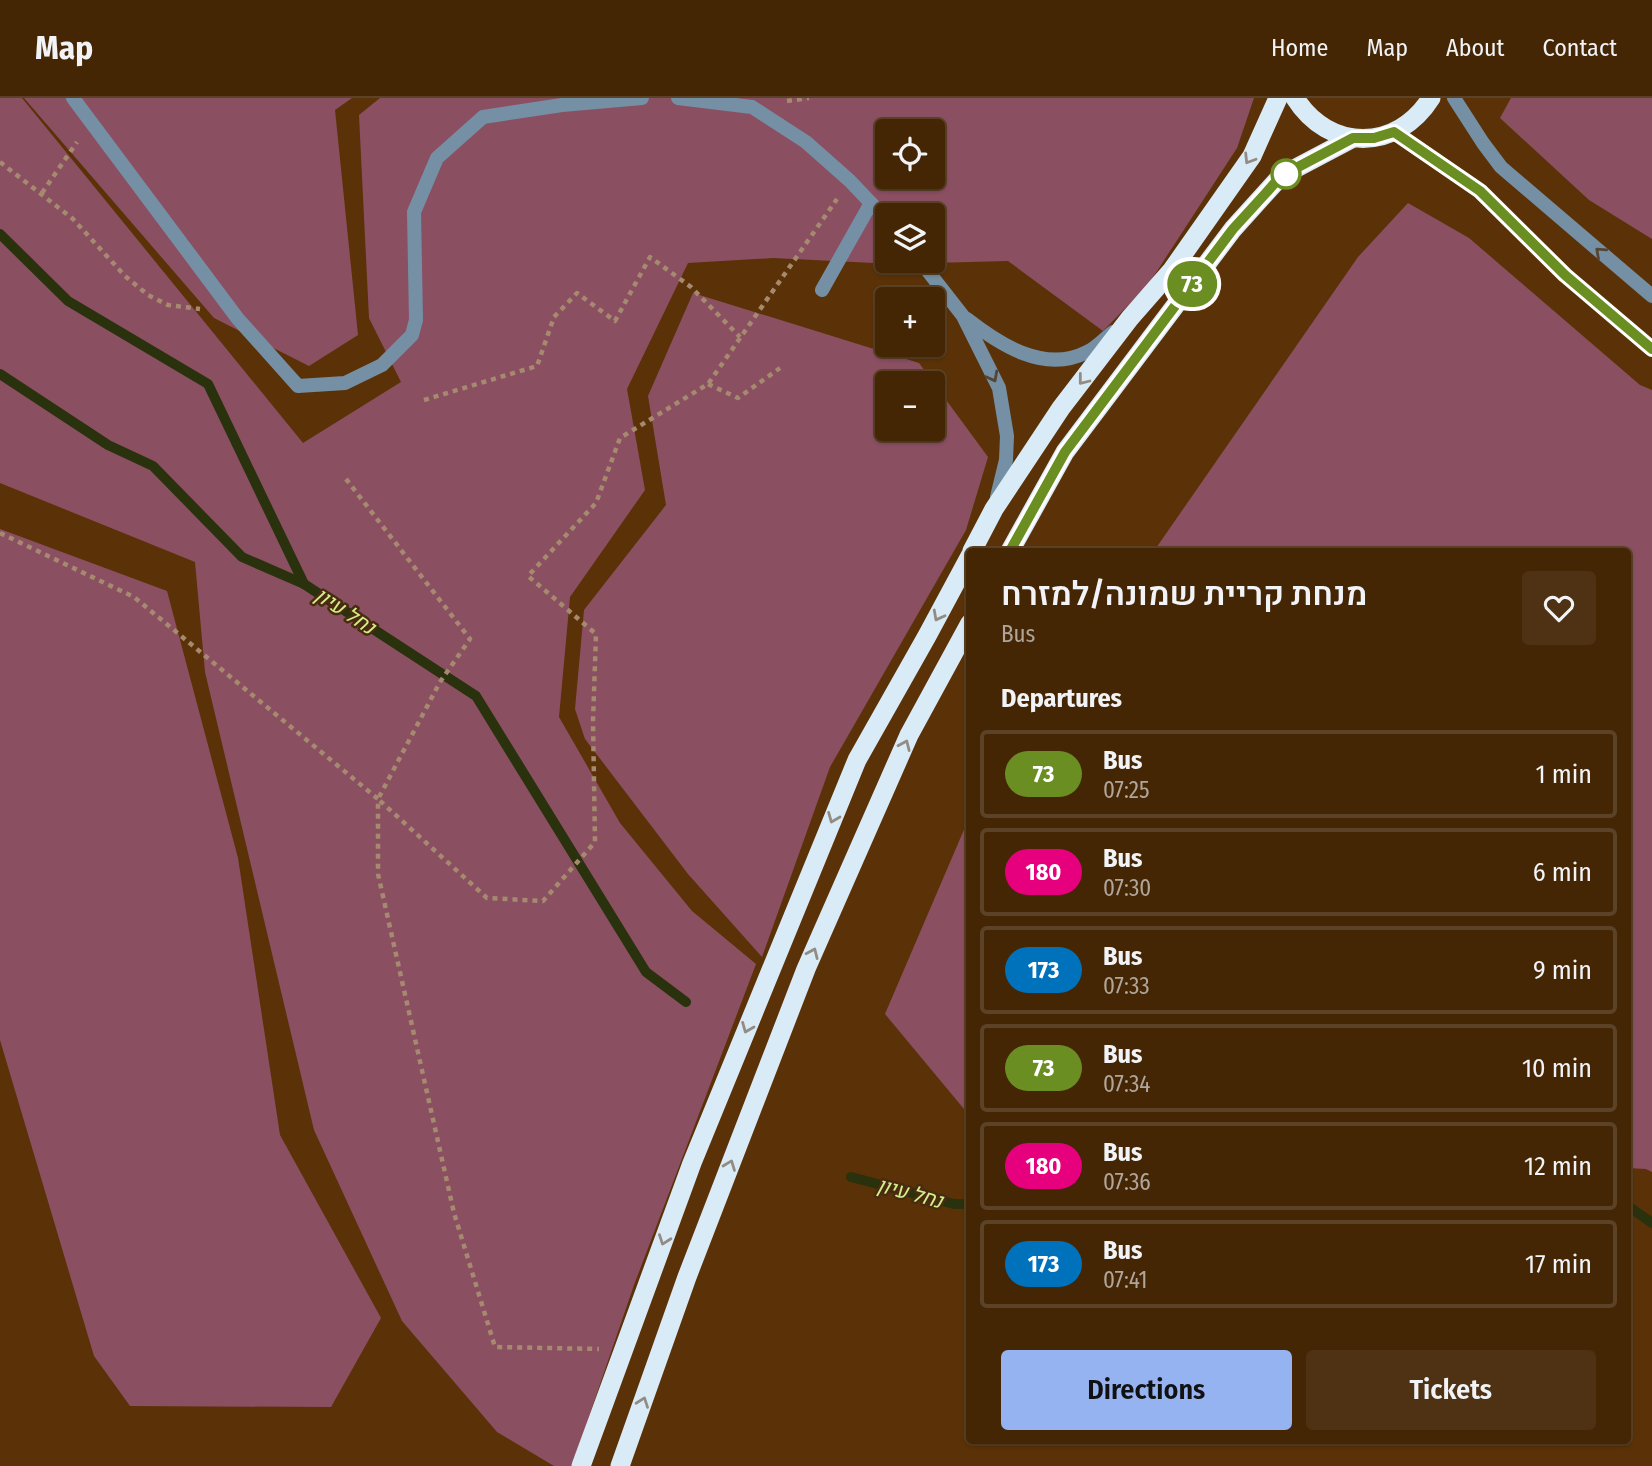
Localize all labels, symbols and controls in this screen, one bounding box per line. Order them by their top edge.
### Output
text: Map [35,28,93,68]
text: Home [1271,34,1328,62]
text: Map [1366,34,1408,62]
text: About [1446,34,1504,62]
text: Contact [1542,34,1617,62]
map controls [875,119,945,441]
button: locate [875,119,945,189]
one-way arrow [1244,152,1257,165]
unlabelled marker [1271,159,1301,189]
button: layers [875,203,945,273]
one-way arrow [1595,247,1608,260]
line badge: 73 [1160,261,1224,307]
text: 73 [1181,270,1203,298]
button: + [875,287,945,357]
one-way arrow [984,370,998,382]
button: − [875,371,945,441]
one-way arrow [1078,372,1091,385]
button: heart [1522,571,1596,645]
text: מנחת קריית שמונה/למזרח [1001,574,1367,614]
water label: נחל עיון [310,582,381,641]
one-way arrow [932,609,946,621]
text: Bus [1001,620,1035,648]
text: Departures [1001,683,1122,714]
one-way arrow [897,740,911,752]
text: Bus [1103,745,1142,776]
text: 1 min [1536,759,1592,790]
text: 73 [1033,760,1054,788]
text: 07:25 [1103,776,1149,804]
one-way arrow [827,810,841,823]
text: Bus [1103,843,1142,874]
text: 6 min [1533,857,1592,888]
text: 180 [1026,858,1061,886]
text: 07:30 [1103,874,1151,902]
text: Bus [1103,941,1142,972]
one-way arrow [805,948,819,961]
text: 9 min [1533,955,1592,986]
text: 173 [1028,956,1059,984]
text: 07:33 [1103,972,1150,1000]
one-way arrow [741,1021,755,1033]
text: Bus [1103,1039,1142,1070]
text: 10 min [1522,1053,1592,1084]
text: 73 [1033,1054,1054,1082]
text: 07:34 [1103,1070,1150,1098]
text: Bus [1103,1137,1142,1168]
text: 12 min [1524,1151,1592,1182]
text: 180 [1026,1152,1061,1180]
one-way arrow [722,1160,736,1172]
text: 07:36 [1103,1168,1151,1196]
water label: נחל עיון [874,1172,947,1215]
one-way arrow [658,1233,672,1245]
text: Bus [1103,1235,1142,1266]
text: 17 min [1525,1249,1592,1280]
text: 173 [1028,1250,1059,1278]
text: 07:41 [1103,1266,1148,1294]
button: Directions [1001,1350,1292,1430]
button: Tickets [1306,1350,1596,1430]
one-way arrow [635,1396,649,1408]

